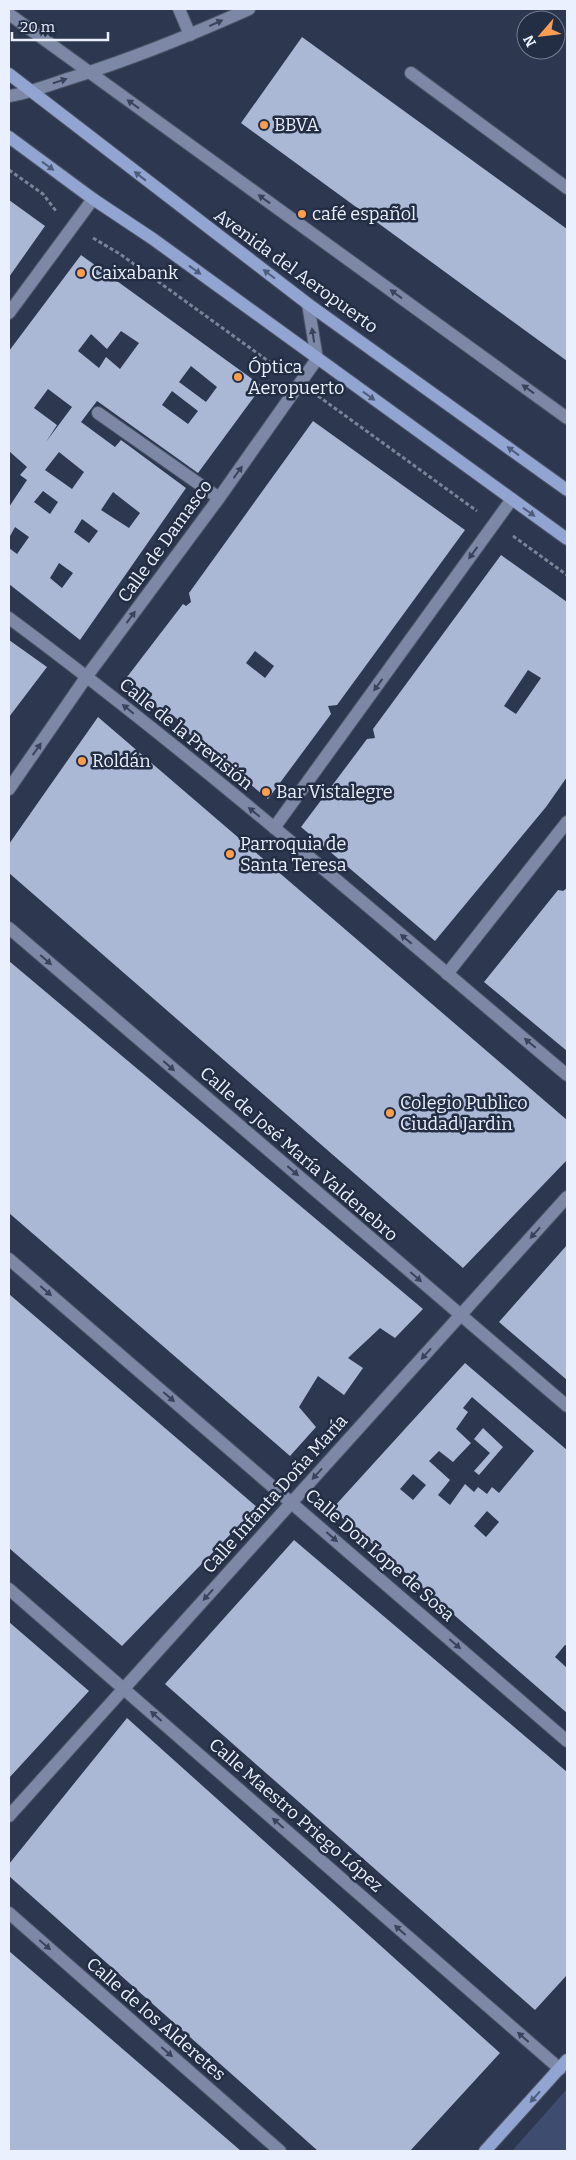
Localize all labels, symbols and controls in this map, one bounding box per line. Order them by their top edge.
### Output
scale bar [12,10,109,42]
north arrow [516,10,566,60]
text: 20 m [20,18,56,36]
one-way arrow [209,19,223,27]
text: N [520,32,540,50]
one-way arrow [53,77,68,85]
one-way arrow [127,98,140,109]
place label: BBVA [274,114,319,136]
marker: BBVA [258,119,270,131]
one-way arrow [41,161,55,171]
one-way arrow [134,170,147,181]
one-way arrow [258,194,271,204]
place label: café español [312,203,416,225]
street label: Avenida del Aeropuerto [210,204,382,338]
marker: café español [296,208,308,220]
place label: Caixabank [91,262,179,284]
one-way arrow [188,264,201,275]
marker: Caixabank [75,267,87,279]
one-way arrow [263,269,276,280]
one-way arrow [389,289,403,299]
one-way arrow [309,326,317,342]
place label: Óptica Aeropuerto [248,356,344,399]
marker: Óptica Aeropuerto [232,371,244,383]
one-way arrow [521,384,535,394]
one-way arrow [362,391,375,402]
one-way arrow [507,446,520,456]
one-way arrow [233,465,243,479]
street label: Calle de Damasco [113,475,217,607]
one-way arrow [522,507,536,517]
one-way arrow [468,546,478,560]
one-way arrow [126,610,136,624]
street label: Calle de la Previsión [115,673,258,795]
one-way arrow [373,678,383,692]
one-way arrow [122,704,135,715]
one-way arrow [32,742,42,756]
place label: Roldán [92,750,151,772]
marker: Roldán [76,755,88,767]
place label: Bar Vistalegre [276,781,393,803]
marker: Bar Vistalegre [260,786,272,798]
one-way arrow [248,806,261,817]
place label: Parroquia de Santa Teresa [240,833,347,876]
marker: Parroquia de Santa Teresa [224,848,236,860]
one-way arrow [400,933,412,945]
one-way arrow [39,954,51,966]
one-way arrow [524,1038,537,1049]
one-way arrow [163,1060,176,1071]
street label: Calle de José María Valdenebro [196,1062,402,1246]
place label: Colegio Publico Ciudad Jardin [400,1092,528,1135]
marker: Colegio Publico Ciudad Jardin [384,1107,396,1119]
one-way arrow [286,1166,299,1177]
one-way arrow [529,1226,540,1239]
one-way arrow [410,1271,422,1282]
one-way arrow [39,1285,51,1297]
one-way arrow [420,1347,432,1359]
one-way arrow [163,1391,175,1402]
street label: Calle Infanta Doña María [198,1410,352,1578]
one-way arrow [311,1468,323,1480]
street label: Calle Don Lope de Sosa [301,1484,459,1626]
one-way arrow [326,1531,338,1543]
one-way arrow [202,1588,214,1600]
one-way arrow [448,1638,461,1649]
one-way arrow [150,1710,162,1722]
street label: Calle Maestro Priego López [204,1733,388,1897]
one-way arrow [273,1817,285,1829]
one-way arrow [395,1924,407,1936]
one-way arrow [39,1939,52,1950]
street label: Calle de los Alderetes [82,1953,230,2085]
one-way arrow [517,2031,529,2043]
one-way arrow [161,2046,173,2058]
one-way arrow [529,2090,541,2102]

